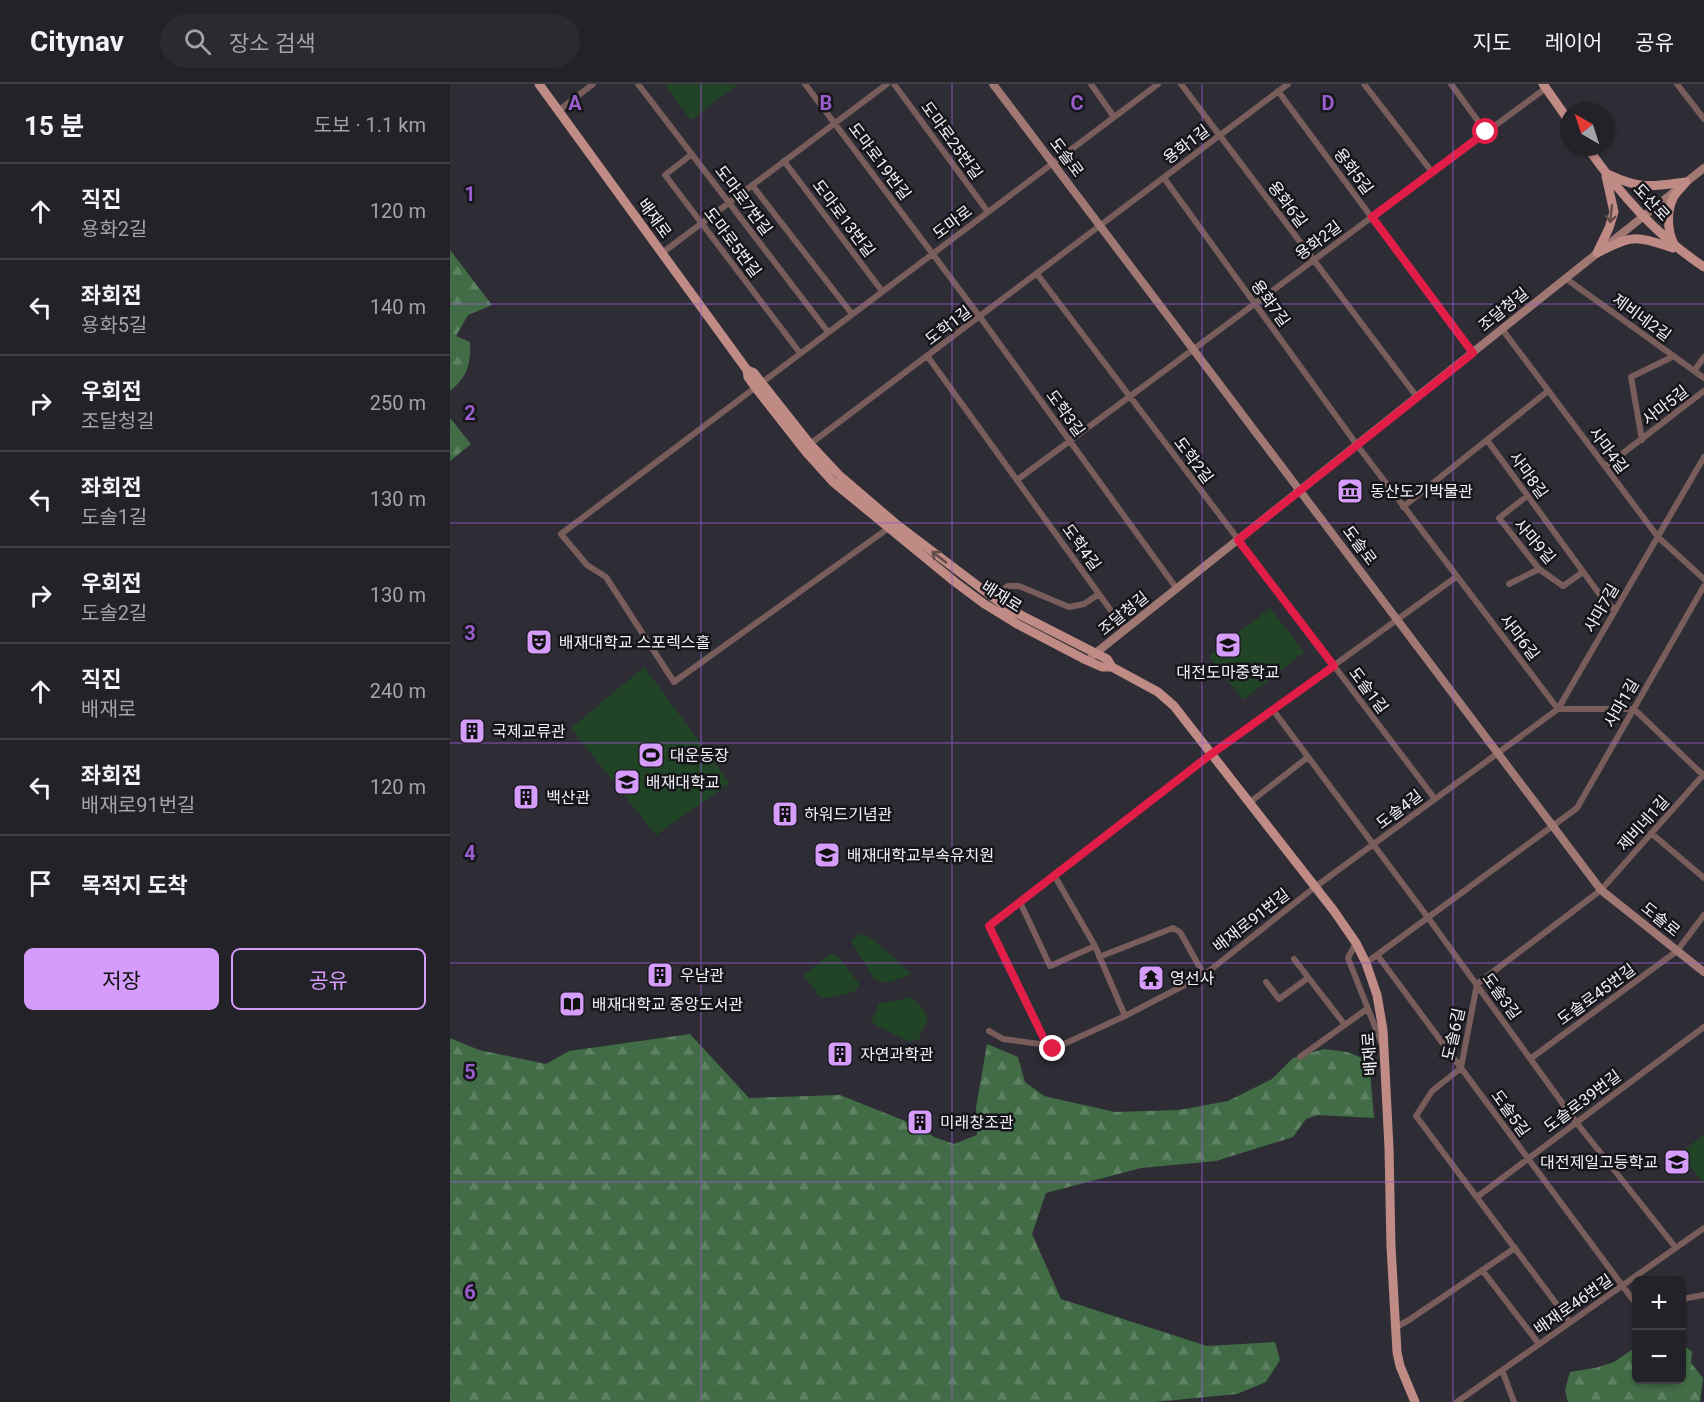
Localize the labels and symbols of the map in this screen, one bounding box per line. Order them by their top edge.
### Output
text: A [568,91,582,115]
text: B [820,91,832,115]
text: C [1070,91,1084,115]
text: D [1322,91,1335,115]
street label: 도마로25번길 [917,98,986,183]
north arrow [1560,102,1614,156]
route start [1472,118,1498,144]
street label: 도마로19번길 [844,119,915,204]
street label: 용화1길 [1159,121,1213,168]
street label: 도솔로 [1046,134,1088,181]
street label: 용화5길 [1330,144,1377,198]
street label: 도마로7번길 [711,162,776,239]
street label: 도마로13번길 [808,176,879,261]
street label: 용화6길 [1264,177,1311,231]
street label: 도산로 [1630,180,1674,225]
text: 1 [464,182,476,206]
street label: 배재로 [634,195,675,242]
street label: 도마로 [929,201,976,243]
street label: 도마로5번길 [700,204,765,281]
one-way arrow [1605,204,1616,224]
street label: 용화2길 [1291,217,1345,264]
street label: 용화7길 [1247,276,1294,330]
street label: 조달청길 [1474,283,1532,335]
street label: 제비네2길 [1609,290,1675,345]
street label: 도학1길 [921,302,975,349]
street label: 사마5길 [1639,382,1692,429]
street label: 도학3길 [1042,386,1089,440]
text: 2 [464,401,476,425]
street label: 사마4길 [1585,423,1632,477]
street label: 도학2길 [1170,433,1217,487]
street label: 사마8길 [1505,448,1552,502]
museum icon: 동산도기박물관 [1335,476,1365,506]
place label: 동산도기박물관 [1370,482,1473,501]
street label: 사마9길 [1510,515,1559,568]
street label: 도학4길 [1058,520,1105,574]
street label: 도솔로 [1339,522,1381,569]
one-way arrow [931,550,947,563]
street label: 배재로 [978,577,1026,616]
street label: 사마7길 [1580,580,1623,636]
street label: 조달청길 [1094,587,1152,639]
street label: 사마6길 [1496,611,1543,664]
text: 3 [464,621,476,645]
theatre icon: 배재대학교 스포렉스홀 [524,627,554,657]
school or university icon: 대전도마중학교 [1213,630,1243,660]
place label: 배재대학교 스포렉스홀 [559,633,710,652]
place label: 대전도마중학교 [1176,663,1280,682]
street label: 도솔1길 [1345,663,1392,717]
street label: 사마1길 [1600,675,1643,731]
building icon: 국제교류관 [457,716,487,746]
place label: 국제교류관 [492,722,566,741]
sports icon: 대운동장 [636,740,666,770]
place label: 대운동장 [670,746,729,765]
school or university icon: 배재대학교 [612,767,642,797]
place label: 배재대학교 [646,773,720,792]
building icon: 백산관 [511,782,541,812]
street label: 도솔4길 [1372,786,1426,833]
place label: 백산관 [546,788,590,807]
street label: 제비네1길 [1614,792,1673,855]
building icon: 하워드기념관 [770,799,800,829]
place label: 하워드기념관 [804,805,893,824]
school or university icon: 배재대학교부속유치원 [812,840,842,870]
text: 4 [464,841,476,865]
place label: 배재대학교부속유치원 [847,846,994,865]
street label: 배재로91번길 [1209,885,1293,956]
street label: 도솔로 [1638,898,1684,941]
building icon: 우남관 [645,960,675,990]
street label: 도솔로45번길 [1554,960,1639,1029]
temple icon: 영선사 [1136,963,1166,993]
place label: 우남관 [680,966,724,985]
place label: 영선사 [1170,969,1214,988]
street label: 도솔3길 [1478,969,1525,1023]
library icon: 배재대학교 중앙도서관 [557,989,587,1019]
place label: 배재대학교 중앙도서관 [592,995,743,1014]
street label: 도솔6길 [1438,1006,1469,1062]
street label: 배재로 [1358,1031,1381,1077]
route end [1039,1035,1065,1061]
building icon: 자연과학관 [825,1039,855,1069]
place label: 자연과학관 [860,1045,934,1064]
text: 5 [464,1060,476,1084]
street label: 도솔로39번길 [1540,1066,1625,1137]
street label: 도솔5길 [1487,1086,1534,1140]
building icon: 미래창조관 [905,1107,935,1137]
place label: 미래창조관 [940,1113,1014,1132]
school or university icon: 대전제일고등학교 [1662,1147,1692,1177]
place label: 대전제일고등학교 [1540,1153,1658,1172]
street label: 배재로46번길 [1530,1270,1616,1338]
text: 6 [464,1280,476,1304]

